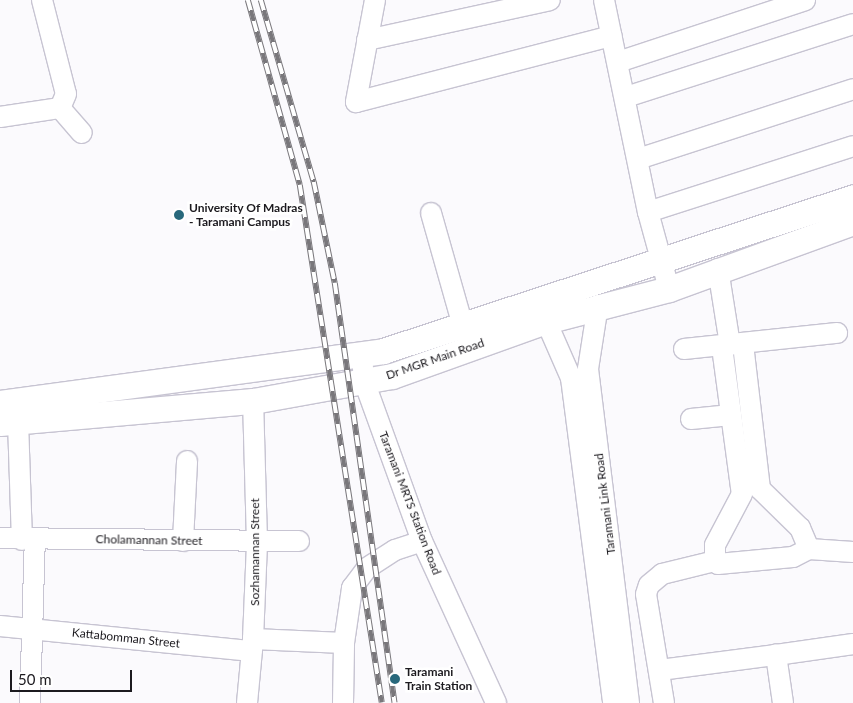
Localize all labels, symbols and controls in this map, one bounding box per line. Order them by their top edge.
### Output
place label: University Of Madras - Taramani Campus [189,201,303,229]
marker: University Of Madras - Taramani Campus [173,209,185,221]
street label: Dr MGR Main Road [384,335,486,383]
street label: Taramani MRTS Station Road [376,429,444,577]
street label: Taramani Link Road [592,453,618,555]
street label: Sozhamannan Street [248,498,262,606]
street label: Cholamannan Street [95,532,203,548]
street label: Kattabomman Street [71,625,181,651]
scale bar [12,660,135,692]
place label: Taramani Train Station [405,665,472,693]
text: 50 m [18,670,52,688]
marker: Taramani Train Station [389,673,401,685]

